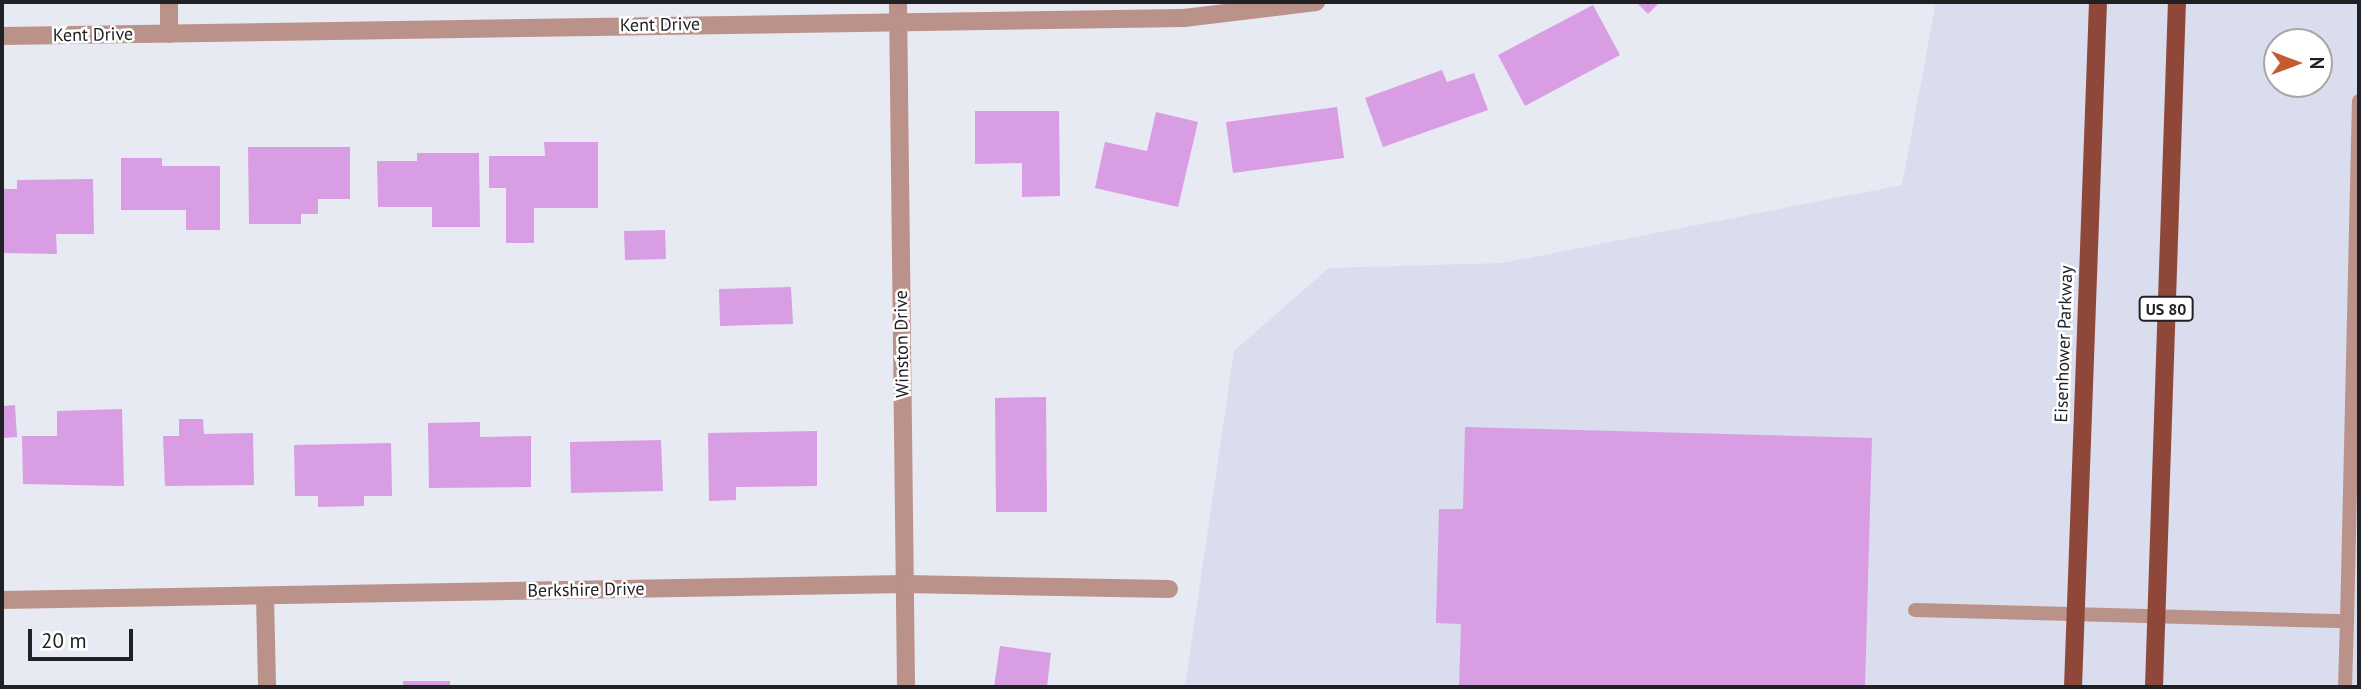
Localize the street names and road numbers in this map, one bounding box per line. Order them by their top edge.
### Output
street label: Kent Drive [620,14,700,36]
street label: Kent Drive [53,24,133,46]
street label: Eisenhower Parkway [2050,265,2078,423]
street label: Winston Drive [890,290,914,398]
road number: US 80 [2138,296,2194,322]
street label: Berkshire Drive [527,578,645,602]

